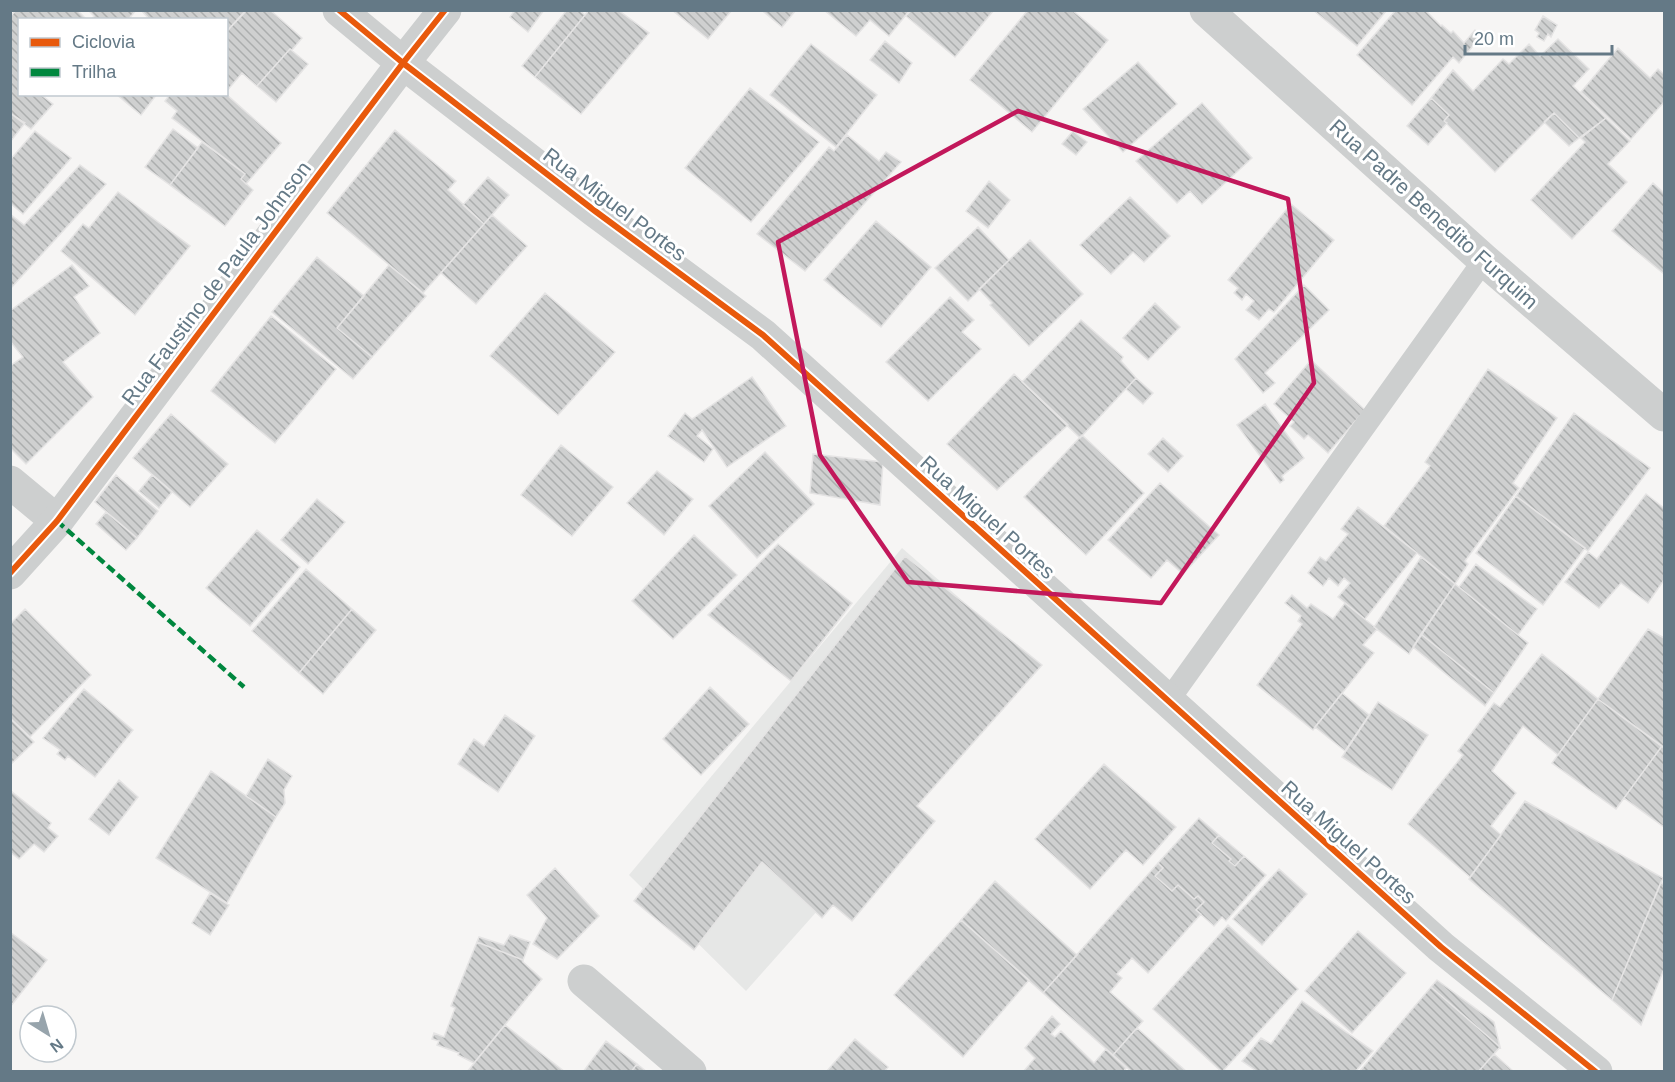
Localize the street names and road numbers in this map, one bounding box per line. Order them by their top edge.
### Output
street label: Rua Padre Benedito Furquim [1325,114,1543,314]
street label: Rua Miguel Portes [539,143,691,265]
street label: Rua Faustino de Paula Johnson [117,157,315,409]
street label: Rua Miguel Portes [916,451,1060,583]
street label: Rua Miguel Portes [1277,776,1421,908]

